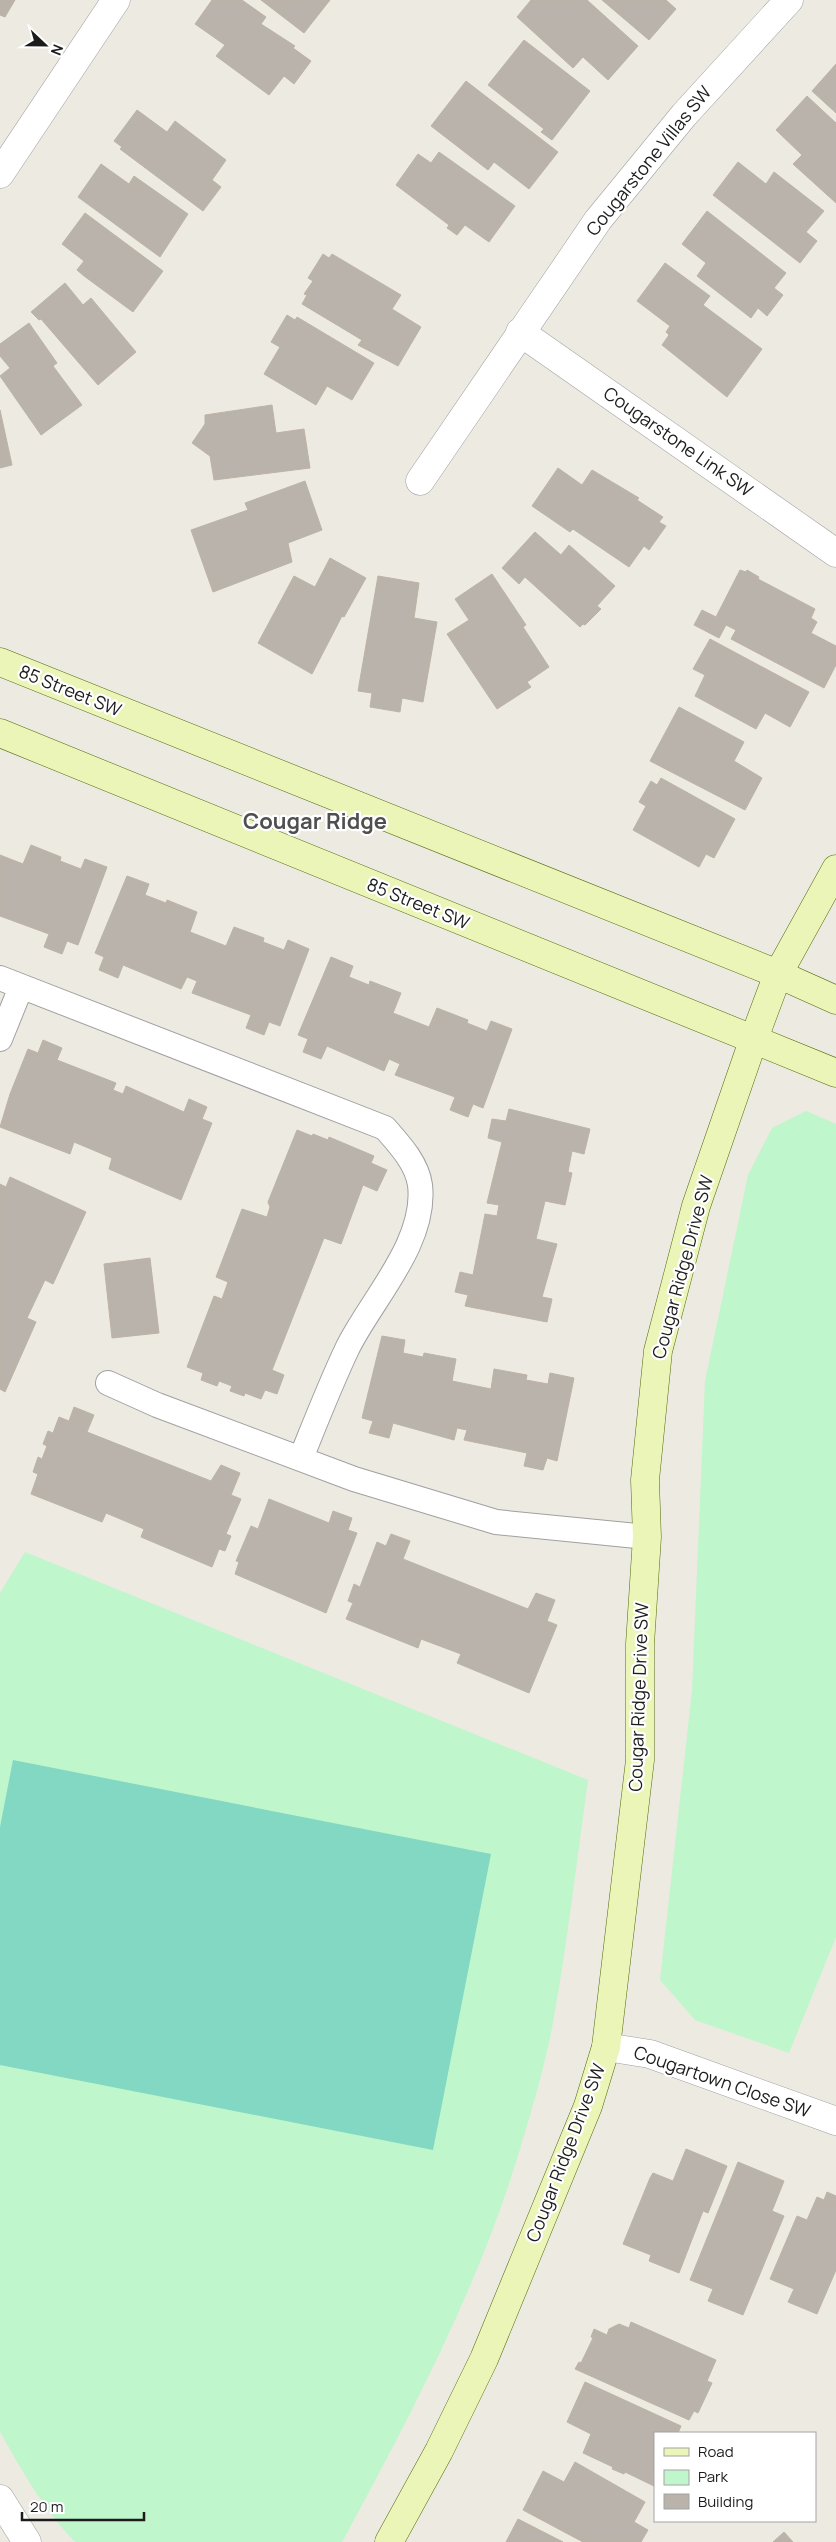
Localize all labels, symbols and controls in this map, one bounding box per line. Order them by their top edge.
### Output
north arrow [20,20,70,70]
text: N [47,42,68,58]
street label: Cougarstone Villas SW [580,80,716,240]
street label: Cougarstone Link SW [599,381,758,502]
street label: 85 Street SW [16,659,125,722]
district label: Cougar Ridge [243,806,387,836]
street label: 85 Street SW [364,872,473,935]
street label: Cougar Ridge Drive SW [646,1172,718,1361]
street label: Cougar Ridge Drive SW [623,1602,653,1792]
street label: Cougartown Close SW [631,2040,814,2123]
street label: Cougar Ridge Drive SW [520,2060,610,2245]
legend [654,2432,816,2522]
text: Road [698,2441,734,2462]
text: Park [698,2466,728,2487]
scale bar [22,2490,145,2522]
text: Building [698,2491,753,2512]
text: 20 m [30,2496,63,2517]

